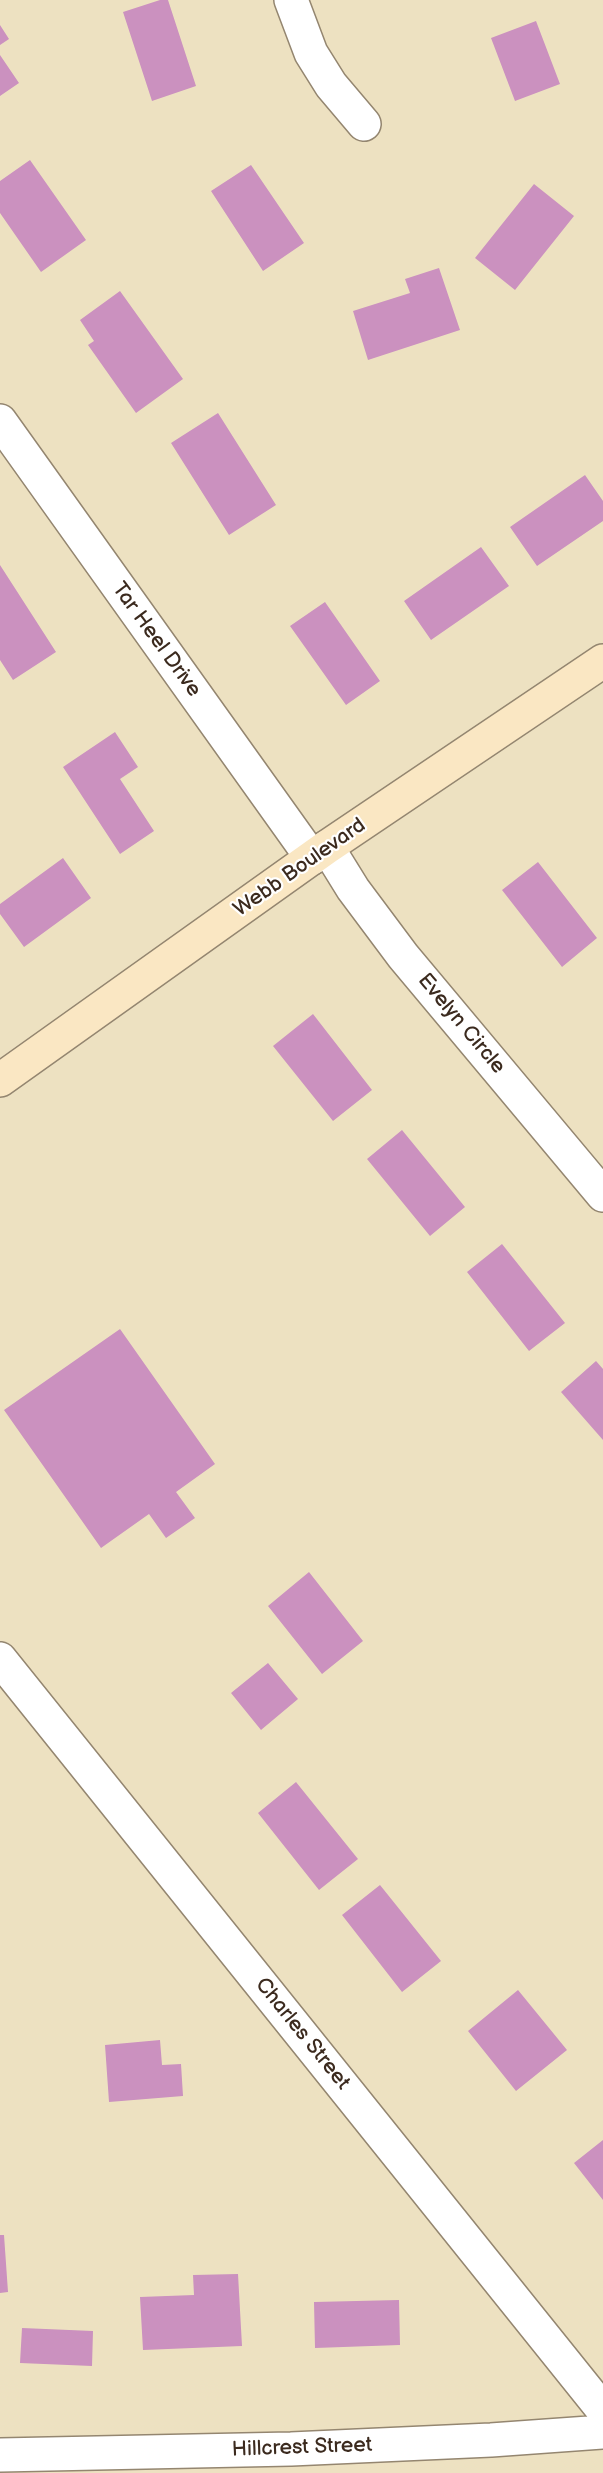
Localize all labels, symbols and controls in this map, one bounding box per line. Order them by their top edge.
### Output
street label: Tar Heel Drive [106,578,206,702]
street label: Webb Boulevard [229,813,371,923]
street label: Evelyn Circle [412,969,510,1079]
street label: Charles Street [249,1973,355,2095]
street label: Hillcrest Street [231,2433,373,2463]

